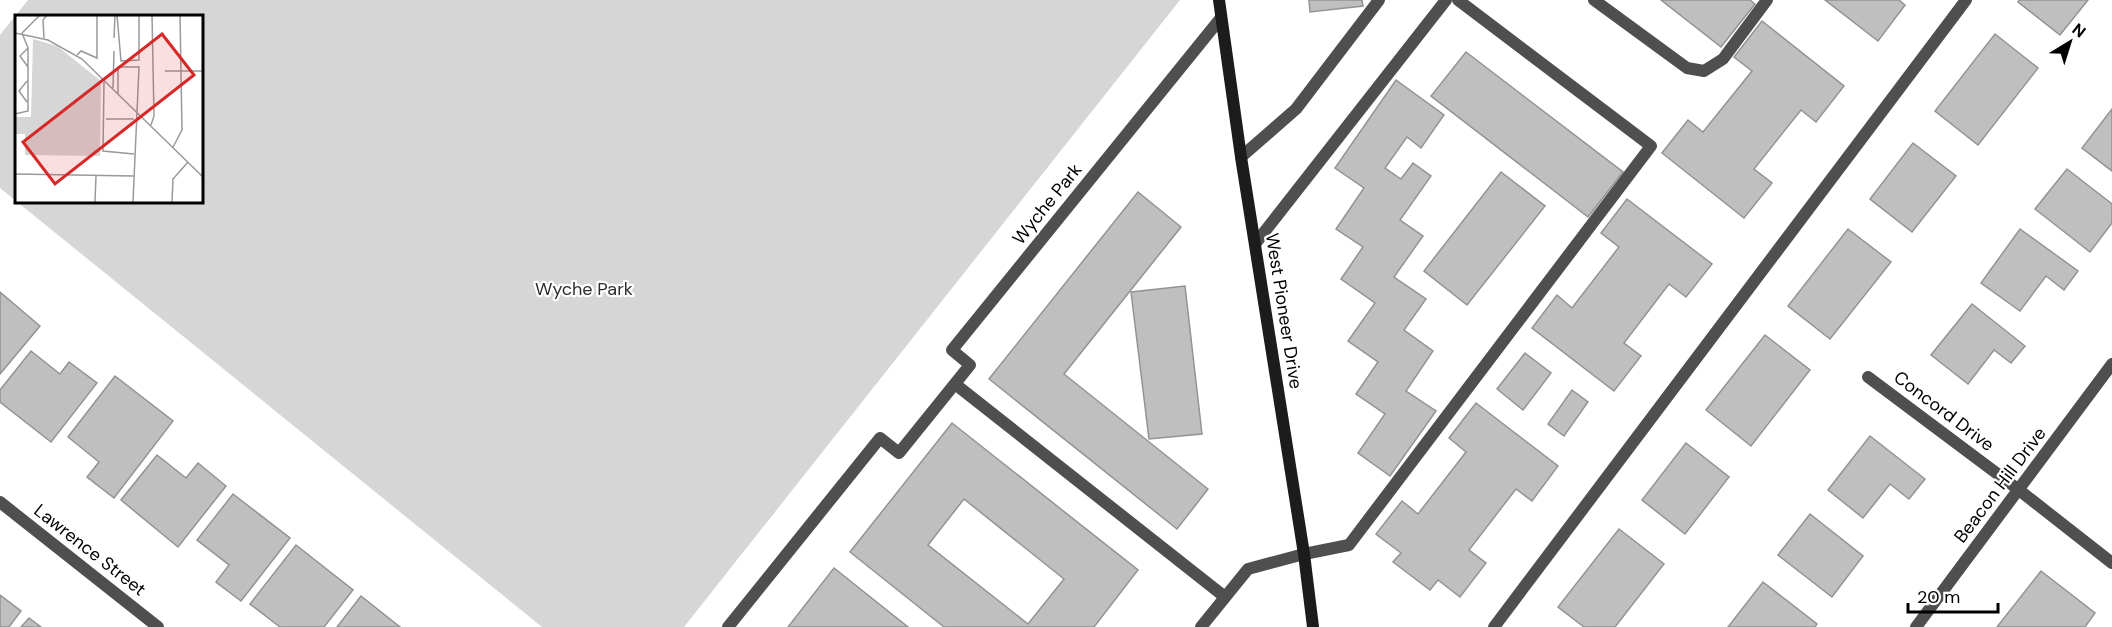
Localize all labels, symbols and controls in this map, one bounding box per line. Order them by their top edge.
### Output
north arrow [2040,12,2100,72]
inset map [15,15,202,202]
text: N [2068,19,2090,42]
street label: Wyche Park [1007,158,1087,250]
street label: West Pioneer Drive [1260,231,1308,391]
park label: Wyche Park [535,277,633,301]
street label: Concord Drive [1889,365,1999,457]
street label: Beacon Hill Drive [1949,422,2051,548]
street label: Lawrence Street [29,499,151,601]
scale bar [1908,576,1998,614]
text: 20 m [1917,585,1960,609]

